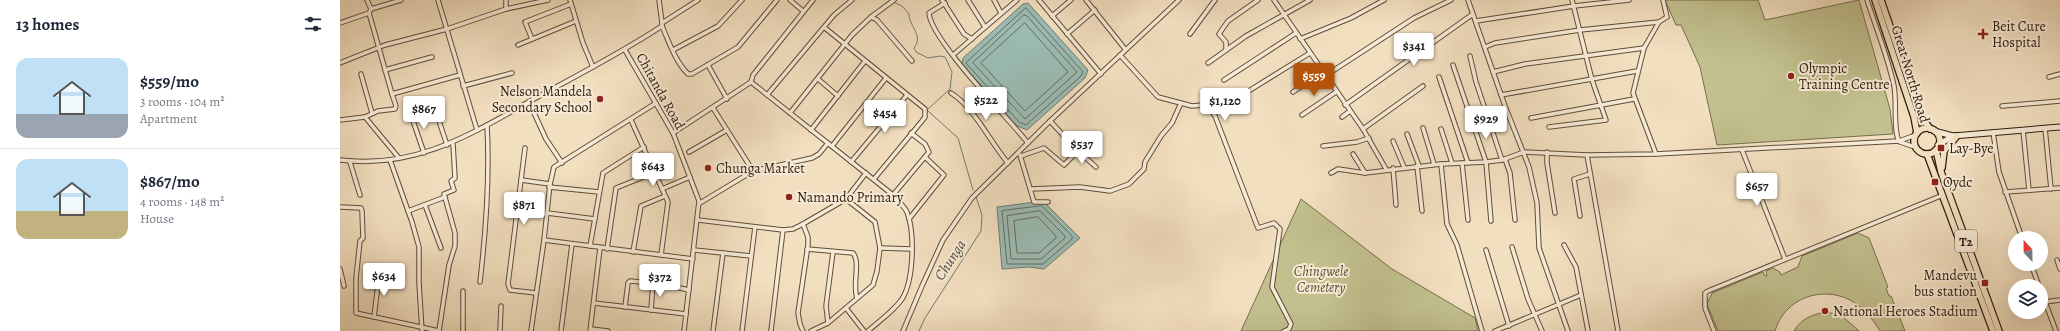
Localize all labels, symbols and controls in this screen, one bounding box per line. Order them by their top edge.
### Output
text: 13 homes [16,13,79,36]
icon: filters [302,13,324,35]
place label: Beit Cure Hospital [1992,17,2046,52]
street label: Great North Road [1887,23,1934,125]
marker: Beit Cure Hospital [1977,28,1989,40]
pin: $341 [1390,33,1438,67]
text: $341 [1403,37,1425,54]
street label: Chitanda Road [632,49,690,133]
place label: Olympic Training Centre [1799,59,1890,94]
pin: $559 [1290,63,1338,97]
text: $559 [1302,67,1326,84]
text: $559/mo [140,70,199,93]
marker: Olympic Training Centre [1786,71,1796,81]
icon: home [48,74,96,122]
place label: Nelson Mandela Secondary School [492,82,593,117]
pin: $522 [962,87,1010,121]
pin: $1,120 [1192,88,1258,122]
text: $522 [974,91,998,108]
text: $1,120 [1209,92,1241,109]
text: 3 rooms · 104 m² [140,93,224,110]
marker: Nelson Mandela Secondary School [595,94,605,104]
pin: $867 [400,96,448,130]
text: $867 [412,100,436,117]
pin: $454 [861,100,909,134]
text: $454 [873,104,897,121]
pin: $929 [1462,106,1510,140]
text: Apartment [140,110,198,127]
text: $929 [1474,110,1498,127]
pin: $537 [1058,131,1106,165]
text: $537 [1071,135,1093,152]
place label: Lay-Bye [1949,139,1994,158]
marker: Lay-Bye [1936,143,1946,153]
pin: $643 [629,153,677,187]
text: $643 [641,157,665,174]
place label: Chunga Market [716,159,805,178]
marker: Chunga Market [703,163,713,173]
text: $867/mo [140,170,200,193]
pin: $657 [1733,173,1781,207]
place label: Oydc [1943,173,1972,192]
icon: home [48,175,96,223]
text: $657 [1745,177,1769,194]
marker: Oydc [1930,177,1940,187]
place label: Namando Primary [797,188,904,207]
pin: $871 [500,192,548,226]
marker: Namando Primary [784,192,794,202]
text: 4 rooms · 148 m² [140,193,224,210]
text: $871 [513,196,535,213]
text: House [140,210,174,227]
road number: T2 [1955,230,1977,252]
north arrow [2008,231,2048,271]
map controls [2008,231,2048,319]
water label: Chunga [929,236,971,284]
park label: Chingwele Cemetery [1294,262,1348,297]
pin: $634 [360,263,408,297]
pin: $372 [636,264,684,298]
place label: Mandevu bus station [1914,266,1977,301]
text: $634 [372,267,396,284]
text: $372 [648,268,672,285]
marker: Mandevu bus station [1980,278,1990,288]
button: layers [2008,279,2048,319]
place label: National Heroes Stadium [1833,302,1978,321]
marker: National Heroes Stadium [1820,306,1830,316]

